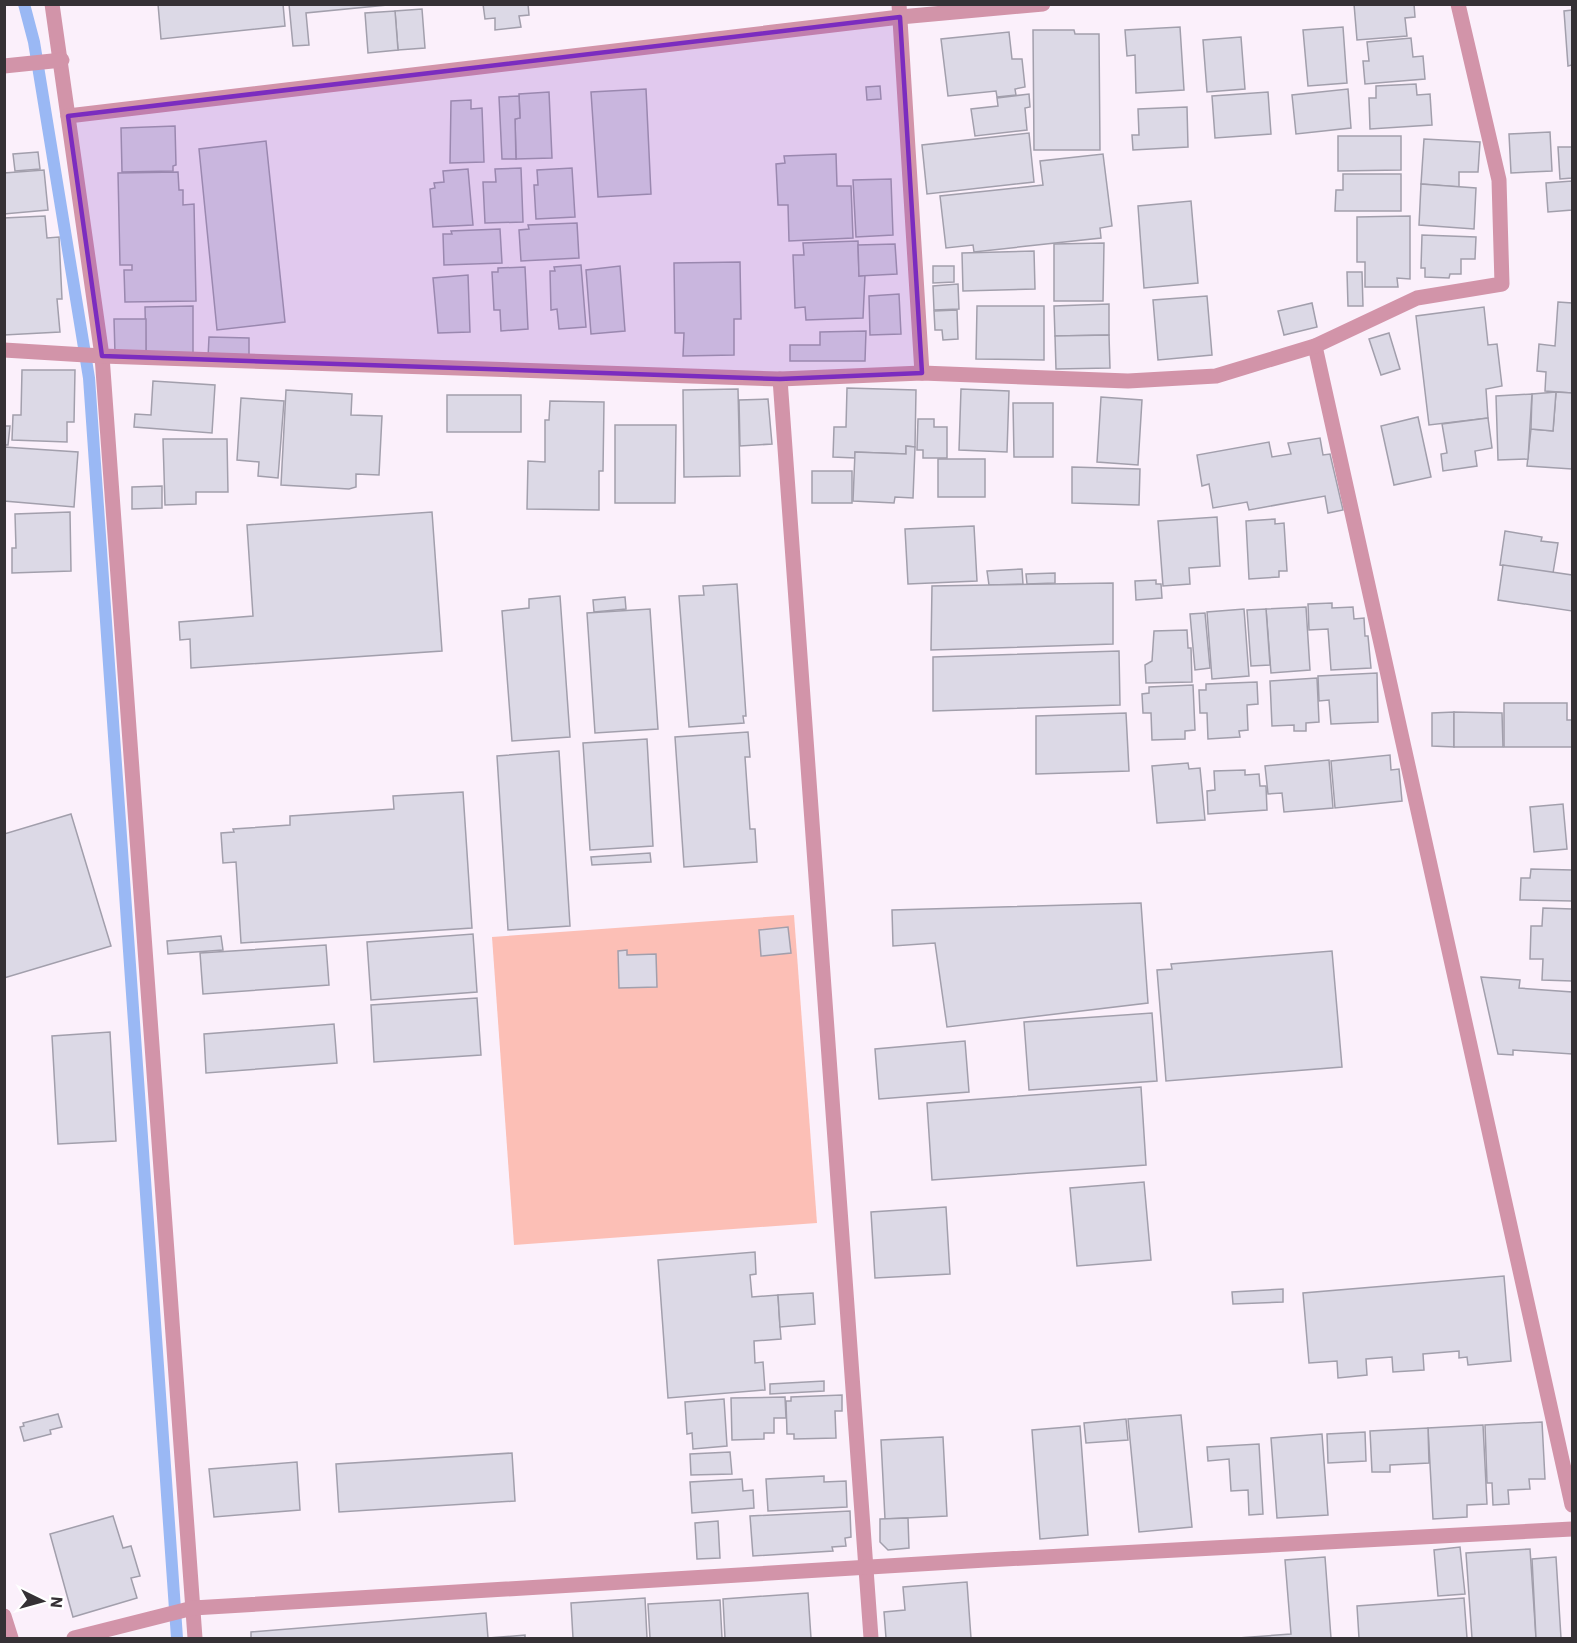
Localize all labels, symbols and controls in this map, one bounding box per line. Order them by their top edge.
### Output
north arrow [12,1571,72,1631]
text: N [46,1596,67,1609]

